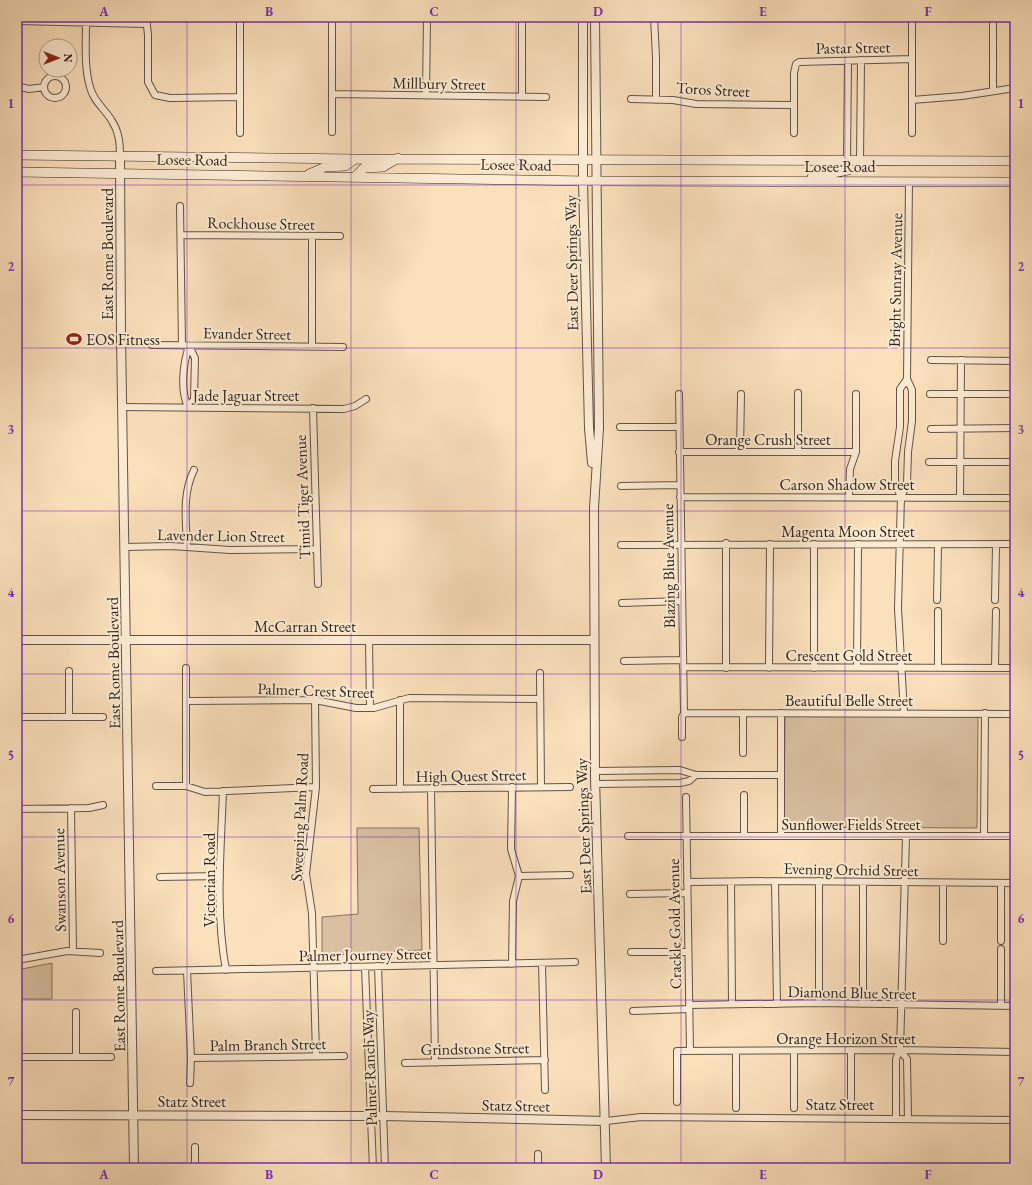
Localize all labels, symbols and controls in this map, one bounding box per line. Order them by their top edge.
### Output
text: A [98,3,109,20]
text: B [265,3,273,20]
text: C [429,3,439,20]
text: D [593,3,603,20]
text: E [759,3,767,20]
text: F [924,3,932,20]
street label: Pastar Street [815,36,891,59]
north arrow [38,38,78,78]
text: N [61,54,75,63]
street label: Millbury Street [392,72,486,95]
street label: Toros Street [676,77,750,102]
text: 1 [8,95,15,112]
text: 1 [1018,95,1025,112]
street label: Losee Road [156,148,229,171]
street label: Losee Road [480,153,553,176]
street label: Losee Road [804,156,877,177]
street label: East Rome Boulevard [97,187,118,320]
street label: East Deer Springs Way [560,194,583,331]
street label: Rockhouse Street [207,212,315,235]
street label: Bright Sunray Avenue [884,213,907,347]
text: 2 [8,258,15,275]
text: 2 [1018,258,1025,275]
street label: Evander Street [203,322,291,345]
place label: EOS Fitness [86,329,160,350]
sports icon: EOS Fitness [65,330,83,348]
street label: Jade Jaguar Street [191,385,299,406]
text: 3 [8,421,15,438]
text: 3 [1018,421,1025,438]
street label: Orange Crush Street [705,429,831,450]
street label: Timid Tiger Avenue [290,434,315,560]
street label: Carson Shadow Street [780,474,914,495]
street label: Blazing Blue Avenue [657,503,680,629]
street label: Magenta Moon Street [781,521,915,542]
street label: Lavender Lion Street [157,524,285,547]
text: 4 [8,584,15,601]
text: 4 [1018,584,1025,601]
street label: East Rome Boulevard [102,596,125,729]
street label: McCarran Street [254,616,356,637]
street label: Crescent Gold Street [786,645,912,666]
street label: Palmer Crest Street [257,678,375,703]
street label: Beautiful Belle Street [785,690,913,711]
text: 5 [8,747,14,764]
text: 5 [1018,747,1024,764]
street label: Sweeping Palm Road [286,751,313,882]
street label: East Deer Springs Way [571,756,596,895]
street label: High Quest Street [415,764,527,787]
street label: Sunflower Fields Street [781,814,921,835]
street label: Swanson Avenue [48,828,71,932]
street label: Victorian Road [199,832,220,927]
street label: Crackle Gold Avenue [663,858,686,990]
street label: Evening Orchid Street [783,858,919,881]
text: 6 [8,910,15,927]
text: 6 [1018,910,1025,927]
street label: East Rome Boulevard [107,919,130,1052]
street label: Palmer Journey Street [298,943,432,966]
street label: Diamond Blue Street [787,981,917,1004]
street label: Palmer Ranch Way [357,1009,382,1126]
street label: Orange Horizon Street [776,1028,916,1049]
street label: Palm Branch Street [210,1033,326,1056]
street label: Grindstone Street [421,1037,529,1060]
text: 7 [8,1073,15,1090]
text: 7 [1018,1073,1025,1090]
street label: Statz Street [158,1091,226,1112]
street label: Statz Street [482,1094,550,1117]
street label: Statz Street [806,1094,874,1115]
text: A [98,1166,109,1183]
text: B [265,1166,273,1183]
text: C [429,1166,439,1183]
text: D [593,1166,603,1183]
text: E [759,1166,767,1183]
text: F [924,1166,932,1183]

